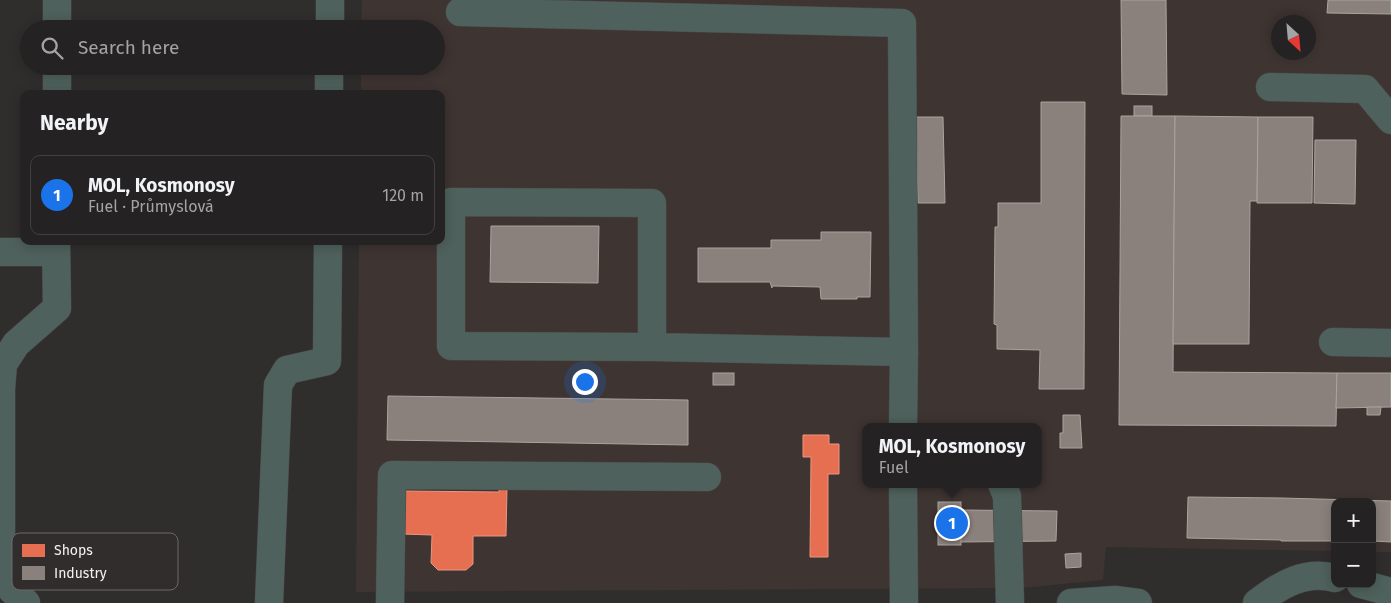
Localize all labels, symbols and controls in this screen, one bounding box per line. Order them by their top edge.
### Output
north arrow [1271,15,1316,60]
search box [20,20,445,75]
icon: search [38,34,66,62]
text: Search here [78,36,179,59]
text: Nearby [40,110,108,136]
text: MOL, Kosmonosy [88,174,235,197]
text: 1 [53,186,61,205]
text: 120 m [382,186,424,205]
text: Fuel · Průmyslová [88,197,214,216]
your location [572,369,598,395]
popup [862,423,1042,488]
text: MOL, Kosmonosy [879,435,1025,458]
text: Fuel [879,458,909,477]
map controls [1331,498,1376,588]
button: + [1331,498,1376,543]
pin: 1 [936,504,968,542]
legend [12,533,178,590]
text: Shops [54,542,93,559]
button: − [1331,543,1376,588]
text: Industry [54,565,107,582]

